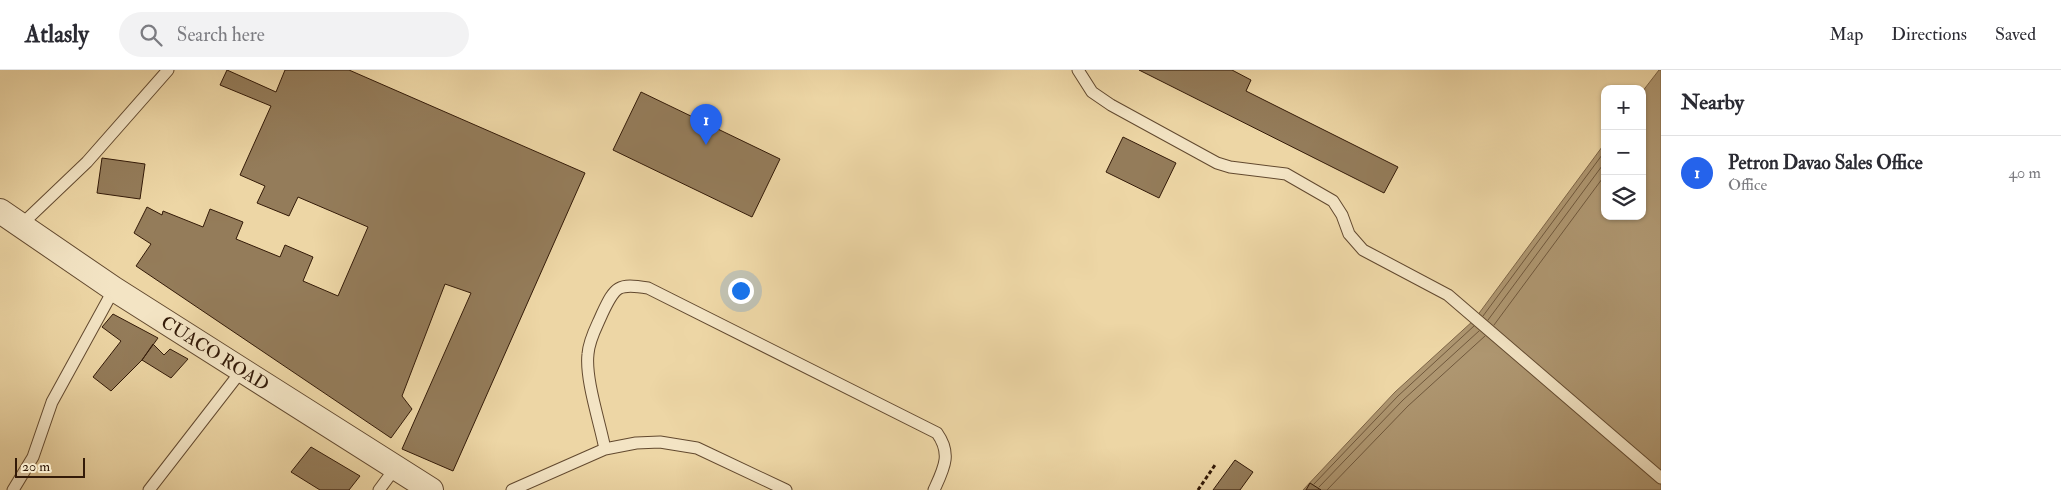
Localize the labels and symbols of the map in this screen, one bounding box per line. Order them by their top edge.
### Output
pin: 1 [690,104,722,145]
your location [728,278,754,304]
street label: CUACO ROAD [157,311,273,396]
scale bar [15,455,85,478]

